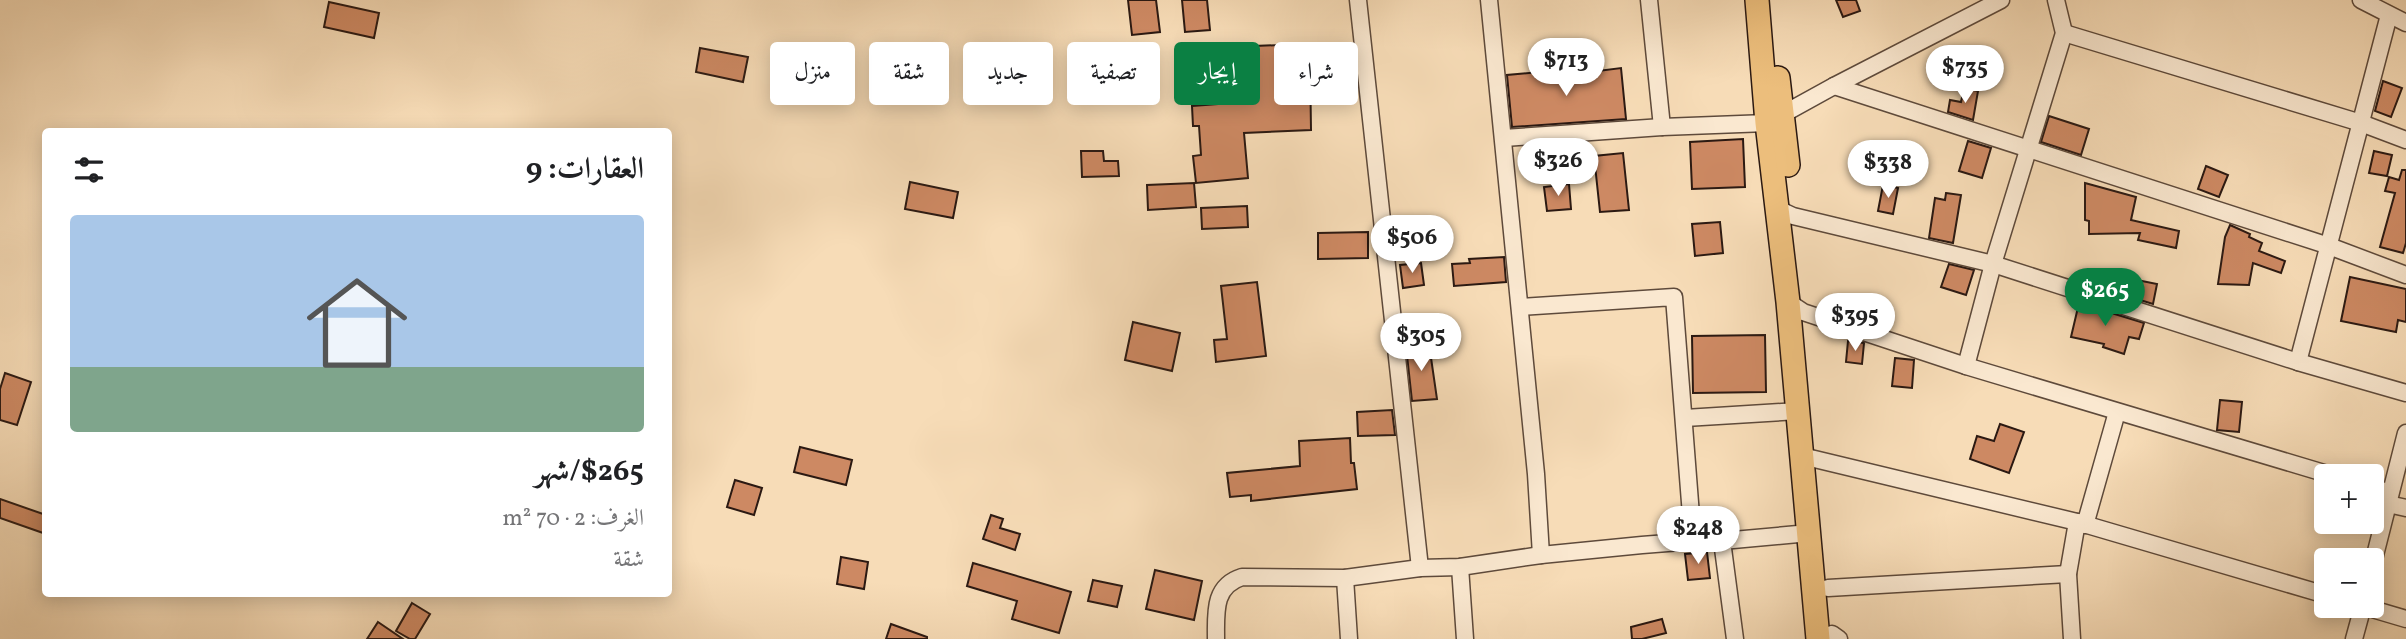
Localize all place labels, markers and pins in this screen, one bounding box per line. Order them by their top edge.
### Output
pin: $713 [1525,38,1607,98]
pin: $735 [1924,46,2006,105]
pin: $326 [1517,138,1599,198]
pin: $338 [1847,140,1929,200]
pin: $506 [1371,216,1453,275]
pin: $265 [2064,268,2146,328]
pin: $395 [1814,294,1896,353]
pin: $305 [1380,314,1462,373]
pin: $248 [1657,506,1739,566]

